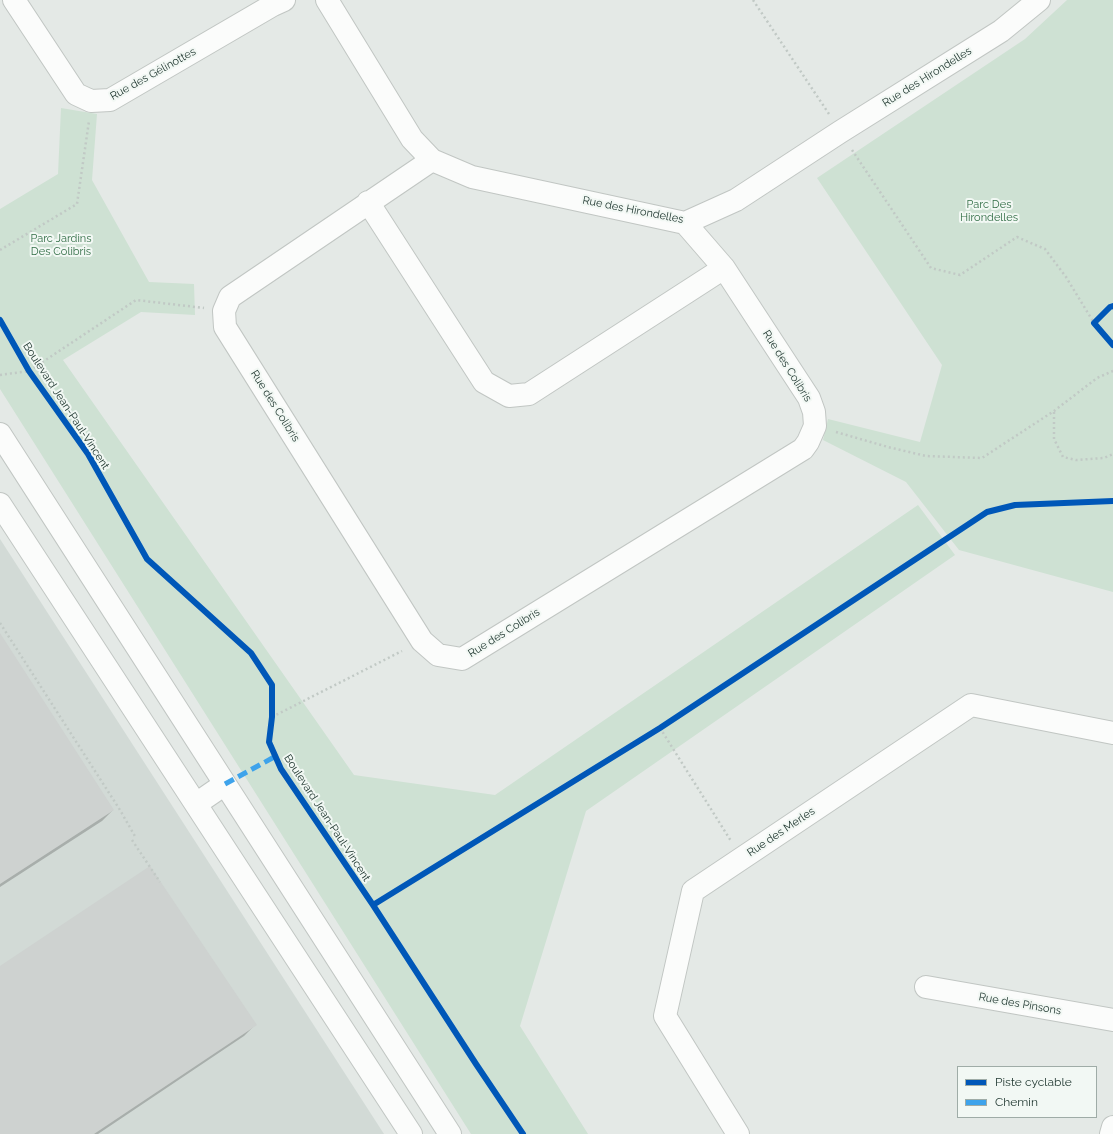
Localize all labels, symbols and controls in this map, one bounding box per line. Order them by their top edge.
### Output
street label: Rue des Hirondelles [880,44,974,110]
street label: Rue des Gélinottes [108,45,198,103]
street label: Rue des Hirondelles [581,194,685,226]
park label: Parc Des Hirondelles [960,198,1018,224]
park label: Parc Jardins Des Colibris [30,232,92,258]
street label: Rue des Colibris [760,328,814,404]
street label: Boulevard Jean-Paul-Vincent [20,340,112,472]
street label: Rue des Colibris [248,368,302,444]
street label: Rue des Colibris [466,606,542,660]
street label: Boulevard Jean-Paul-Vincent [281,752,373,884]
street label: Rue des Merles [745,804,817,860]
street label: Rue des Pinsons [978,990,1062,1018]
legend [957,1066,1097,1118]
text: Piste cyclable [995,1075,1072,1089]
text: Chemin [995,1095,1038,1109]

